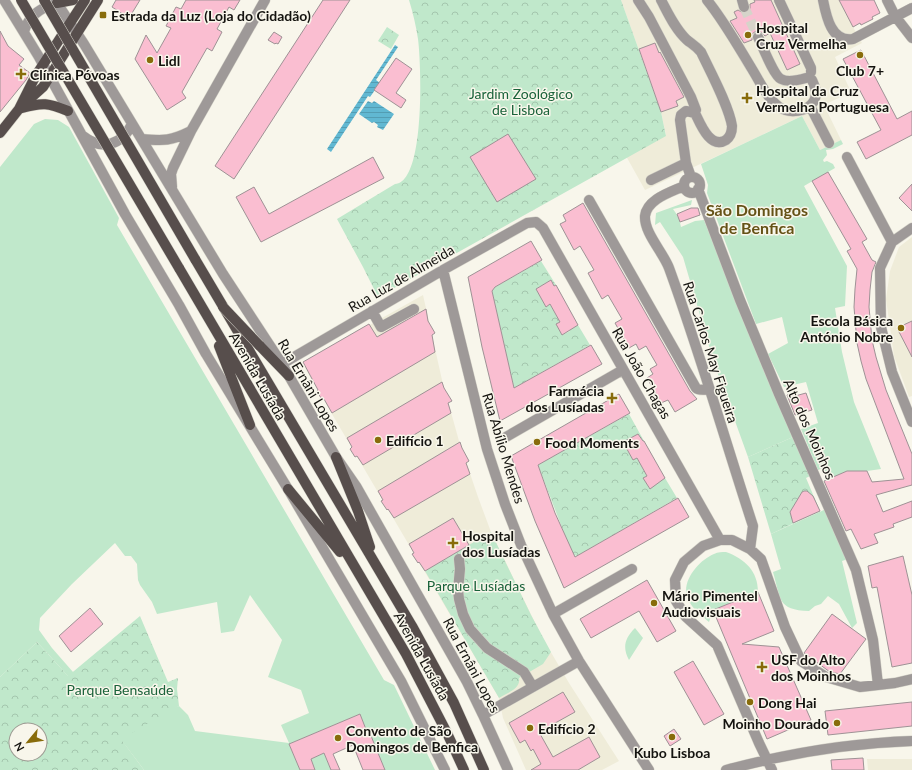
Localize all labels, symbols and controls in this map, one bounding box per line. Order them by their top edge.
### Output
place label: Estrada da Luz (Loja do Cidadão) [111,7,311,24]
marker: Estrada da Luz (Loja do Cidadão) [98,10,108,20]
place label: Hospital Cruz Vermelha [756,19,847,52]
marker: Hospital Cruz Vermelha [743,30,753,40]
marker: Club 7+ [855,50,865,60]
place label: Lidl [158,52,180,69]
marker: Lidl [145,55,155,65]
place label: Club 7+ [836,62,884,79]
place label: Clínica Póvoas [30,66,120,83]
marker: Clínica Póvoas [15,68,27,80]
place label: Hospital da Cruz Vermelha Portuguesa [755,82,889,115]
park label: Jardim Zoológico de Lisboa [469,85,573,118]
marker: Hospital da Cruz Vermelha Portuguesa [741,92,753,104]
district label: São Domingos de Benfica [706,200,808,237]
street label: Rua Luz de Almeida [345,241,457,315]
street label: Rua Carlos May Figueira [680,279,742,425]
place label: Escola Básica António Nobre [799,312,894,345]
marker: Escola Básica António Nobre [896,323,906,333]
street label: Rua João Chagas [609,324,675,422]
street label: Avenida Lusíada [226,329,290,423]
street label: Rua Ernâni Lopes [275,336,343,434]
street label: Alto dos Moinhos [780,376,840,482]
place label: Farmácia dos Lusíadas [526,382,604,415]
street label: Rua Abílio Mendes [479,391,529,505]
marker: Farmácia dos Lusíadas [607,393,617,403]
place label: Edifício 1 [386,432,444,449]
place label: Food Moments [545,434,639,451]
marker: Edifício 1 [373,435,383,445]
marker: Food Moments [532,437,542,447]
place label: Hospital dos Lusíadas [462,527,540,560]
marker: Hospital dos Lusíadas [447,537,459,549]
park label: Parque Lusíadas [427,577,525,594]
place label: Mário Pimentel Audiovisuais [661,587,758,620]
marker: Mário Pimentel Audiovisuais [649,598,659,608]
street label: Avenida Lusíada [391,609,453,703]
street label: Rua Ernâni Lopes [440,615,504,715]
place label: USF do Alto dos Moinhos [771,651,851,684]
marker: USF do Alto dos Moinhos [756,661,768,673]
park label: Parque Bensaúde [67,681,173,698]
place label: Dong Hai [758,694,817,711]
marker: Dong Hai [745,697,755,707]
place label: Moinho Dourado [722,715,829,732]
marker: Moinho Dourado [832,718,842,728]
place label: Edifício 2 [538,720,596,737]
north arrow [8,722,48,762]
place label: Convento de São Domingos de Benfica [346,722,478,755]
marker: Edifício 2 [525,723,535,733]
marker: Kubo Lisboa [667,732,677,742]
marker: Convento de São Domingos de Benfica [333,733,343,743]
text: N [11,740,27,754]
place label: Kubo Lisboa [634,744,710,761]

